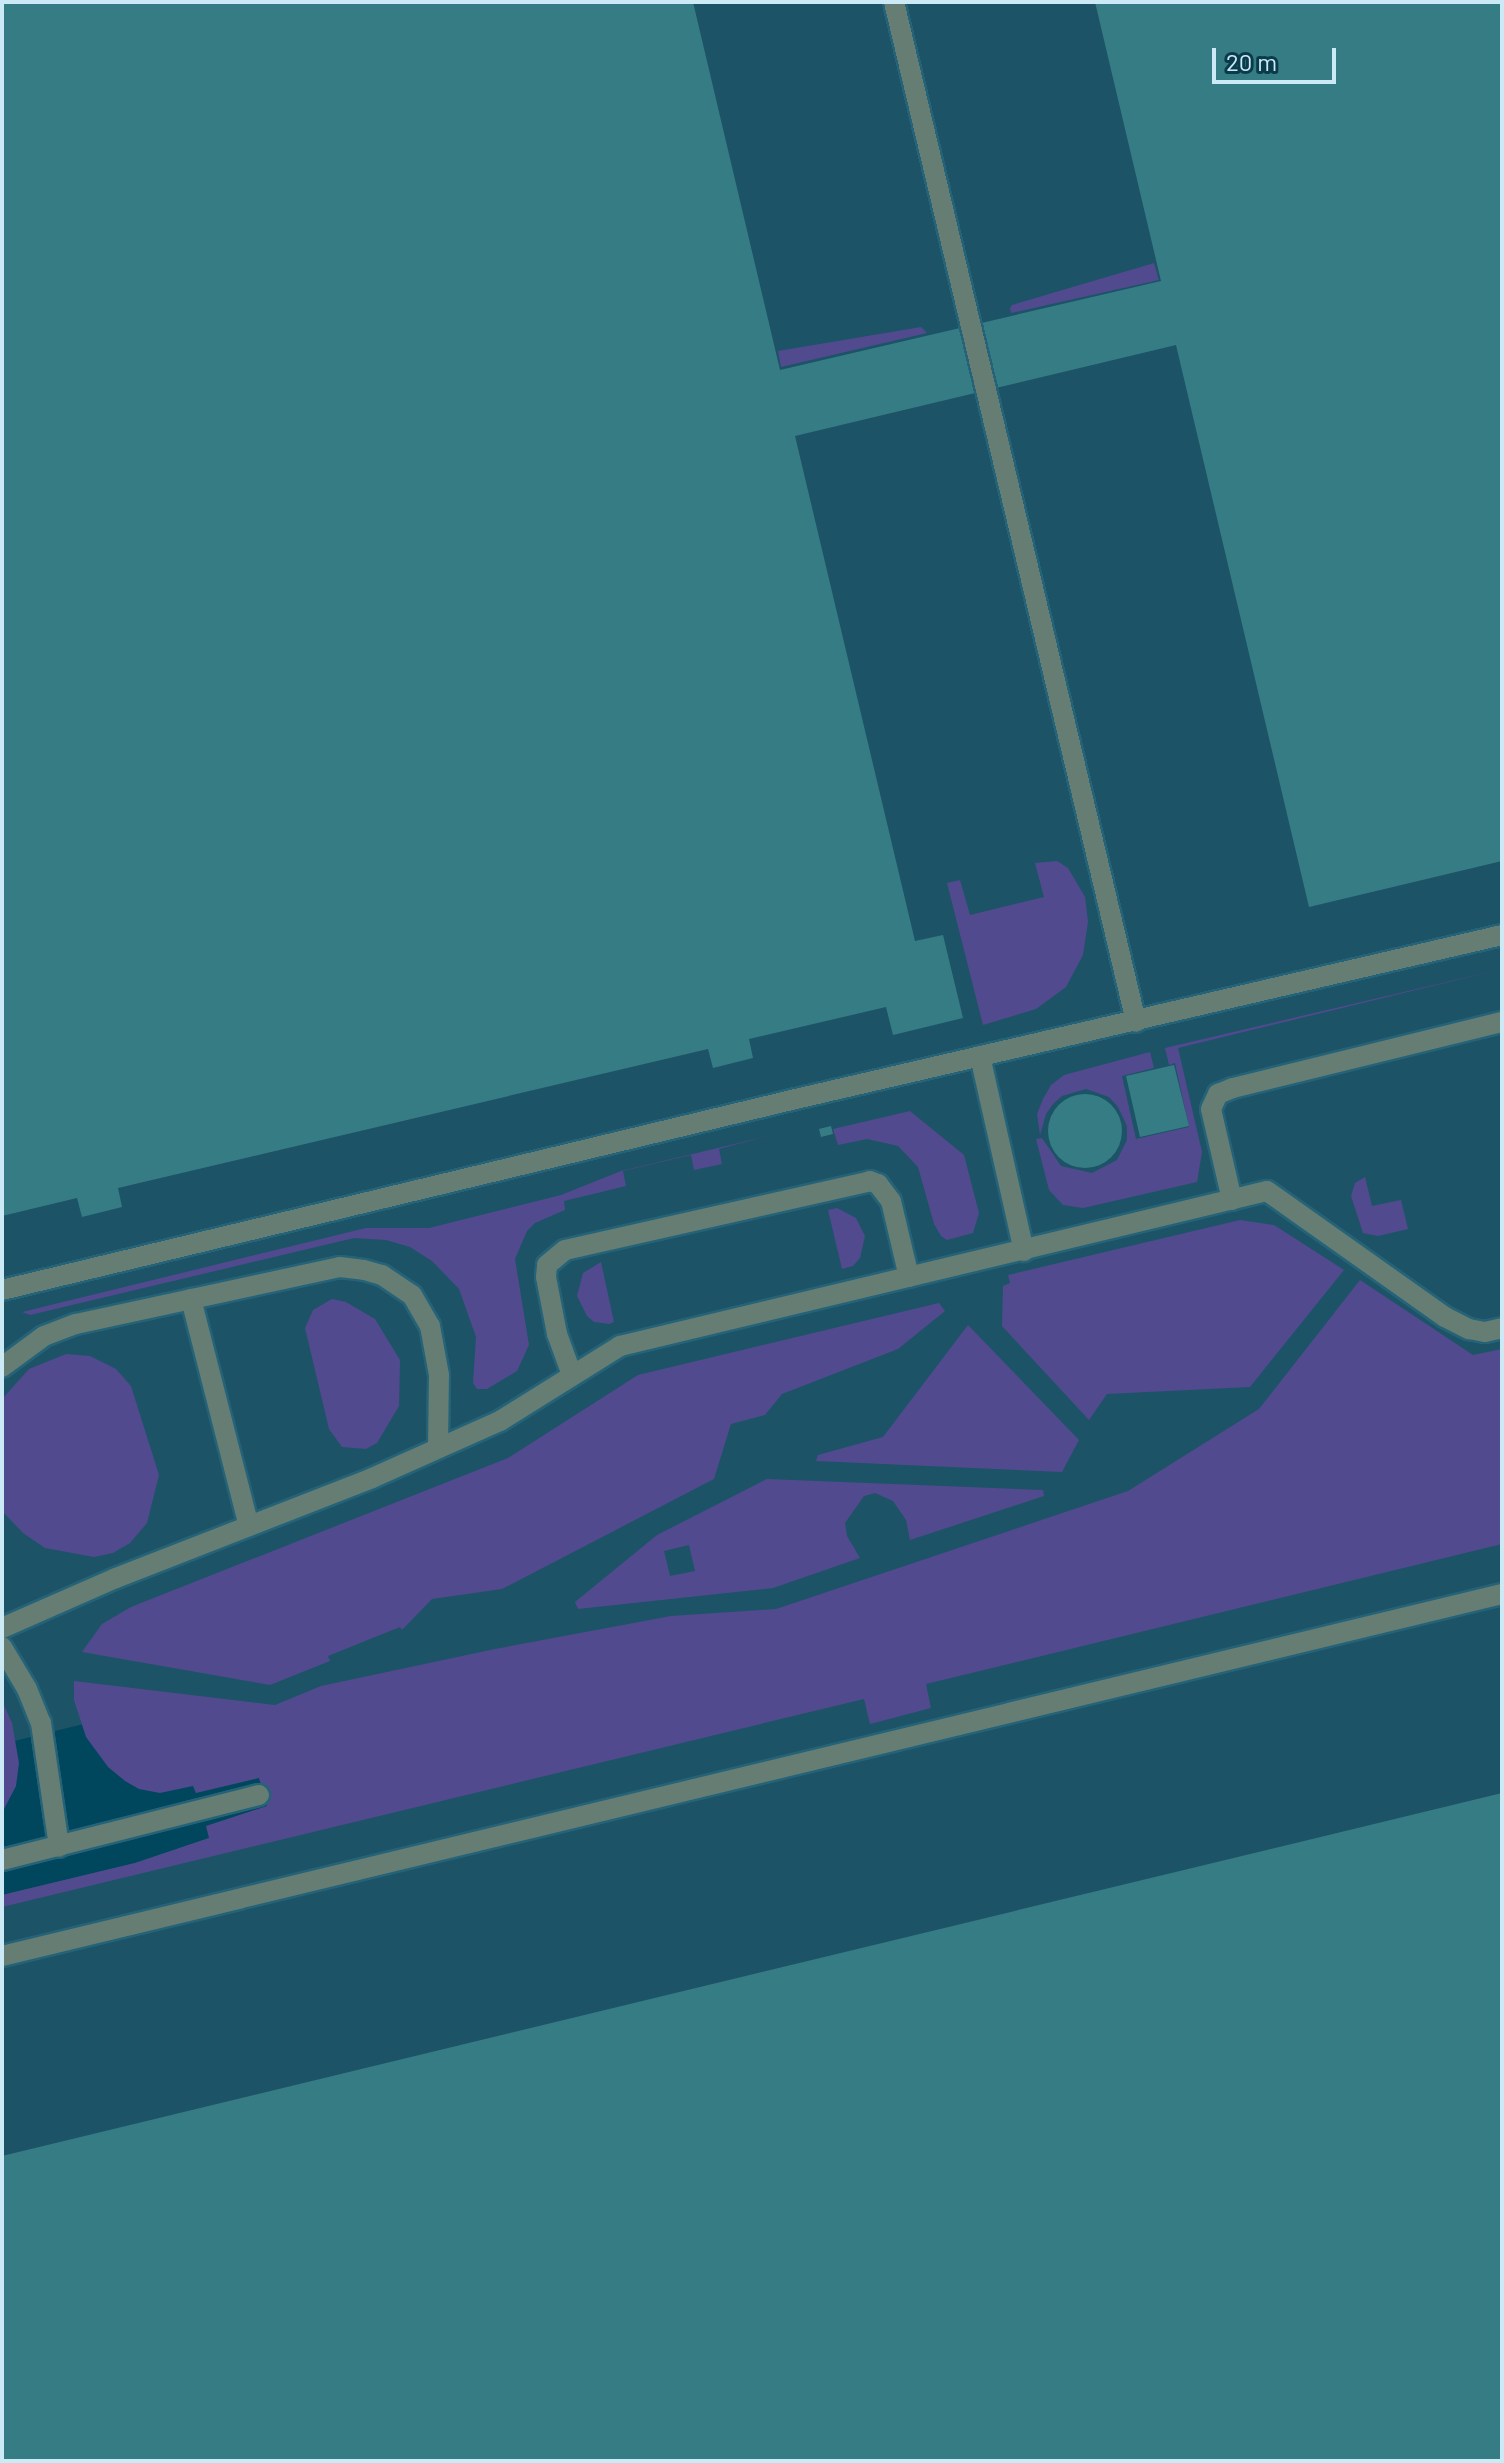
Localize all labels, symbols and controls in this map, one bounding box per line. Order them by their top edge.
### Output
scale bar [1216,32,1340,82]
text: 20 m [1226,47,1277,76]

